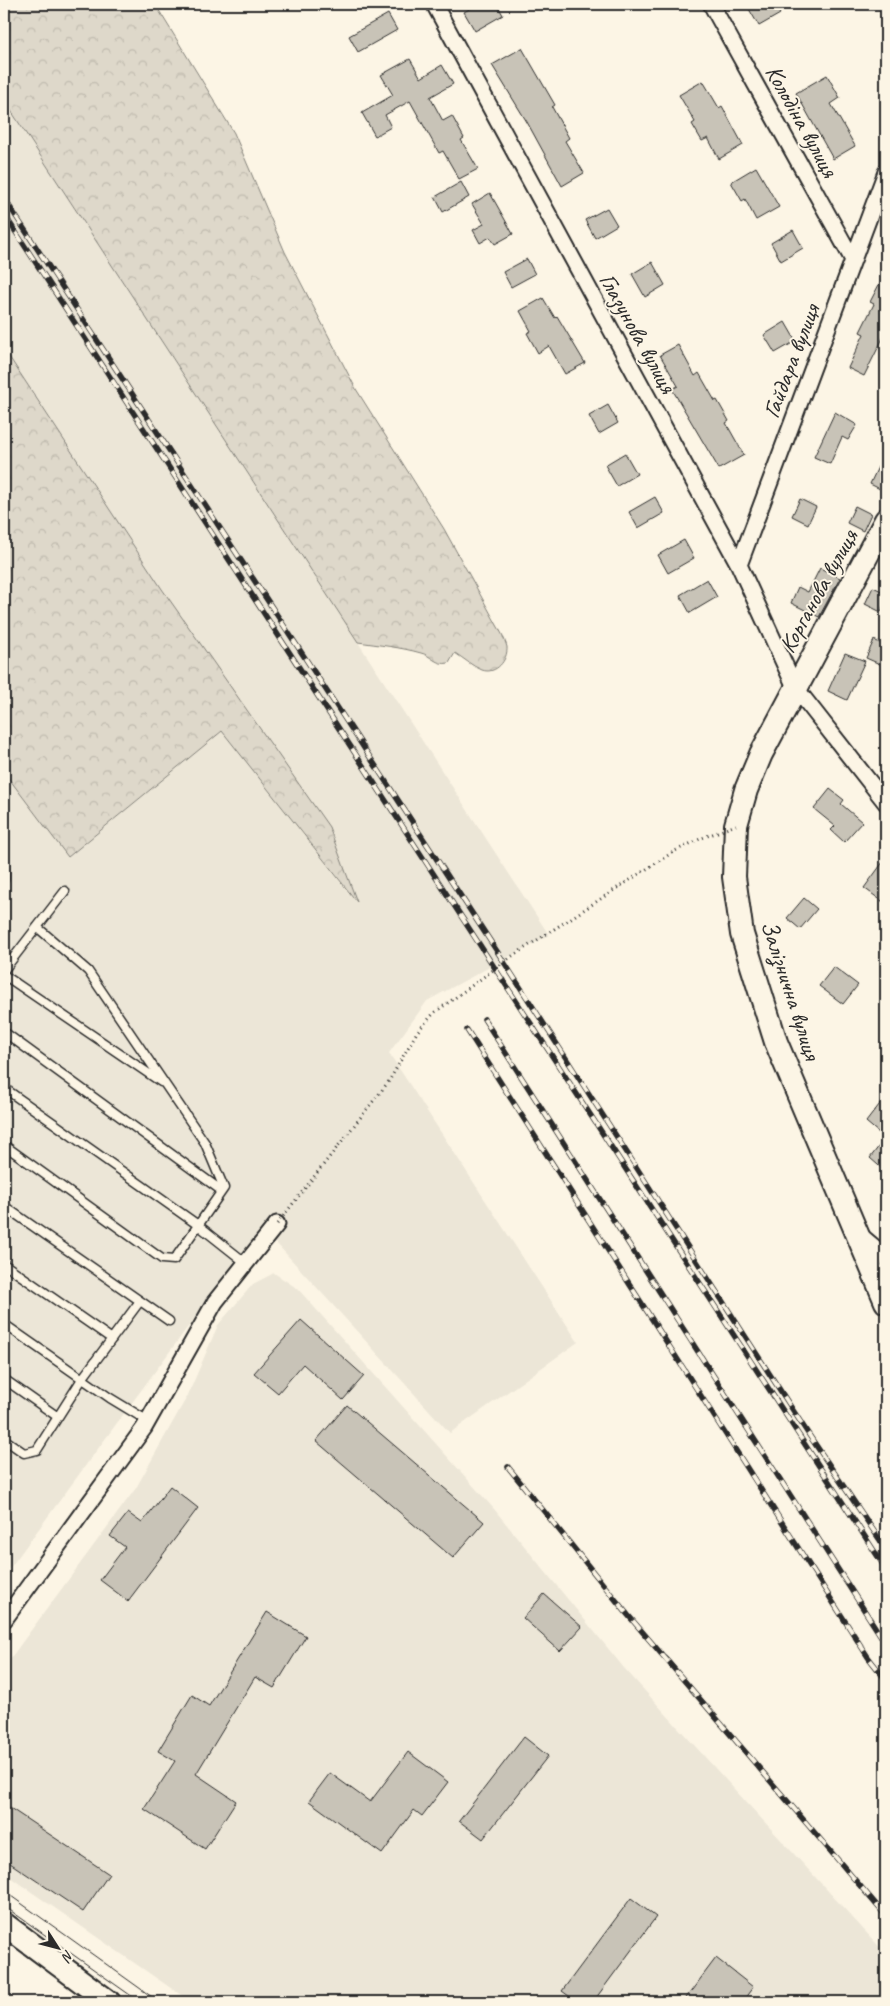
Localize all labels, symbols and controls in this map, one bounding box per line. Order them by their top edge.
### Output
street label: Колодіна вулиця [759,60,846,184]
street label: Глазунова вулиця [593,268,684,400]
street label: Гайдара вулиця [756,299,827,422]
street label: Корганова вулиця [772,523,865,658]
street label: Залізнична вулиця [753,917,828,1065]
north arrow [32,1924,82,1974]
text: N [57,1947,78,1966]

